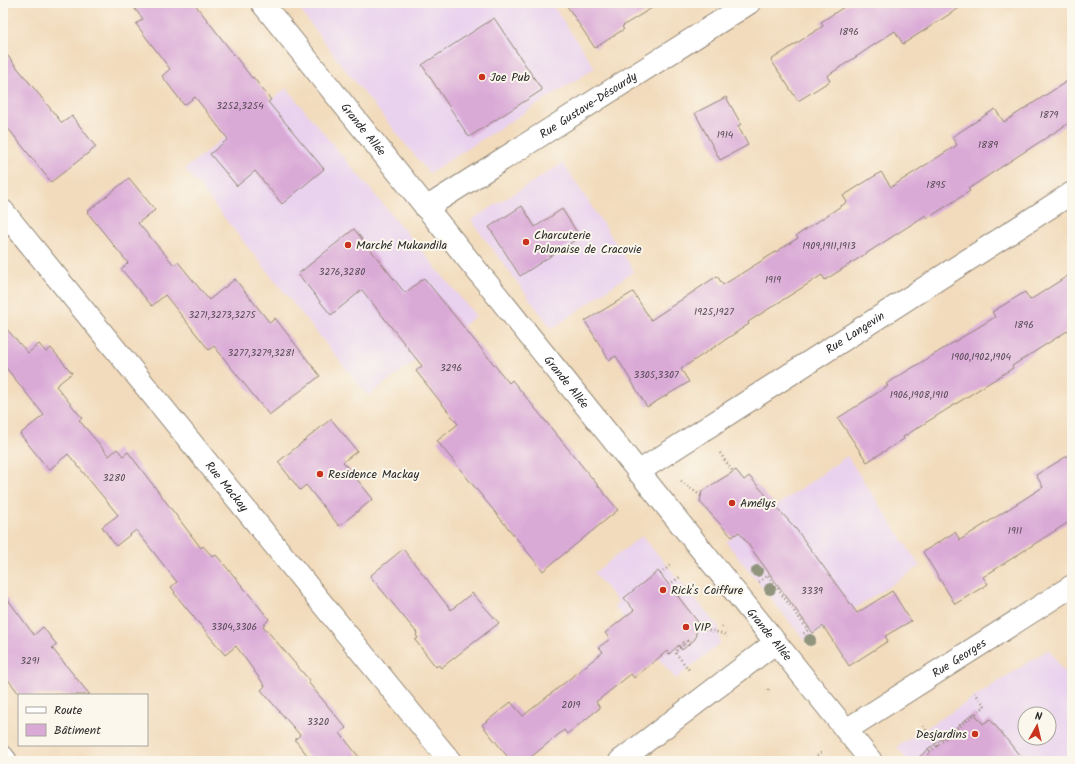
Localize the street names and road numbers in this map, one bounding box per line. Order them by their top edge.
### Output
street label: Rue Gustave-Désourdy [536,67,641,143]
street label: Grande Allée [336,99,391,160]
street label: Rue Langevin [822,306,888,359]
street label: Grande Allée [539,351,594,413]
street label: Rue Mackay [200,457,254,516]
street label: Grande Allée [742,604,797,666]
street label: Rue Georges [928,633,990,683]

